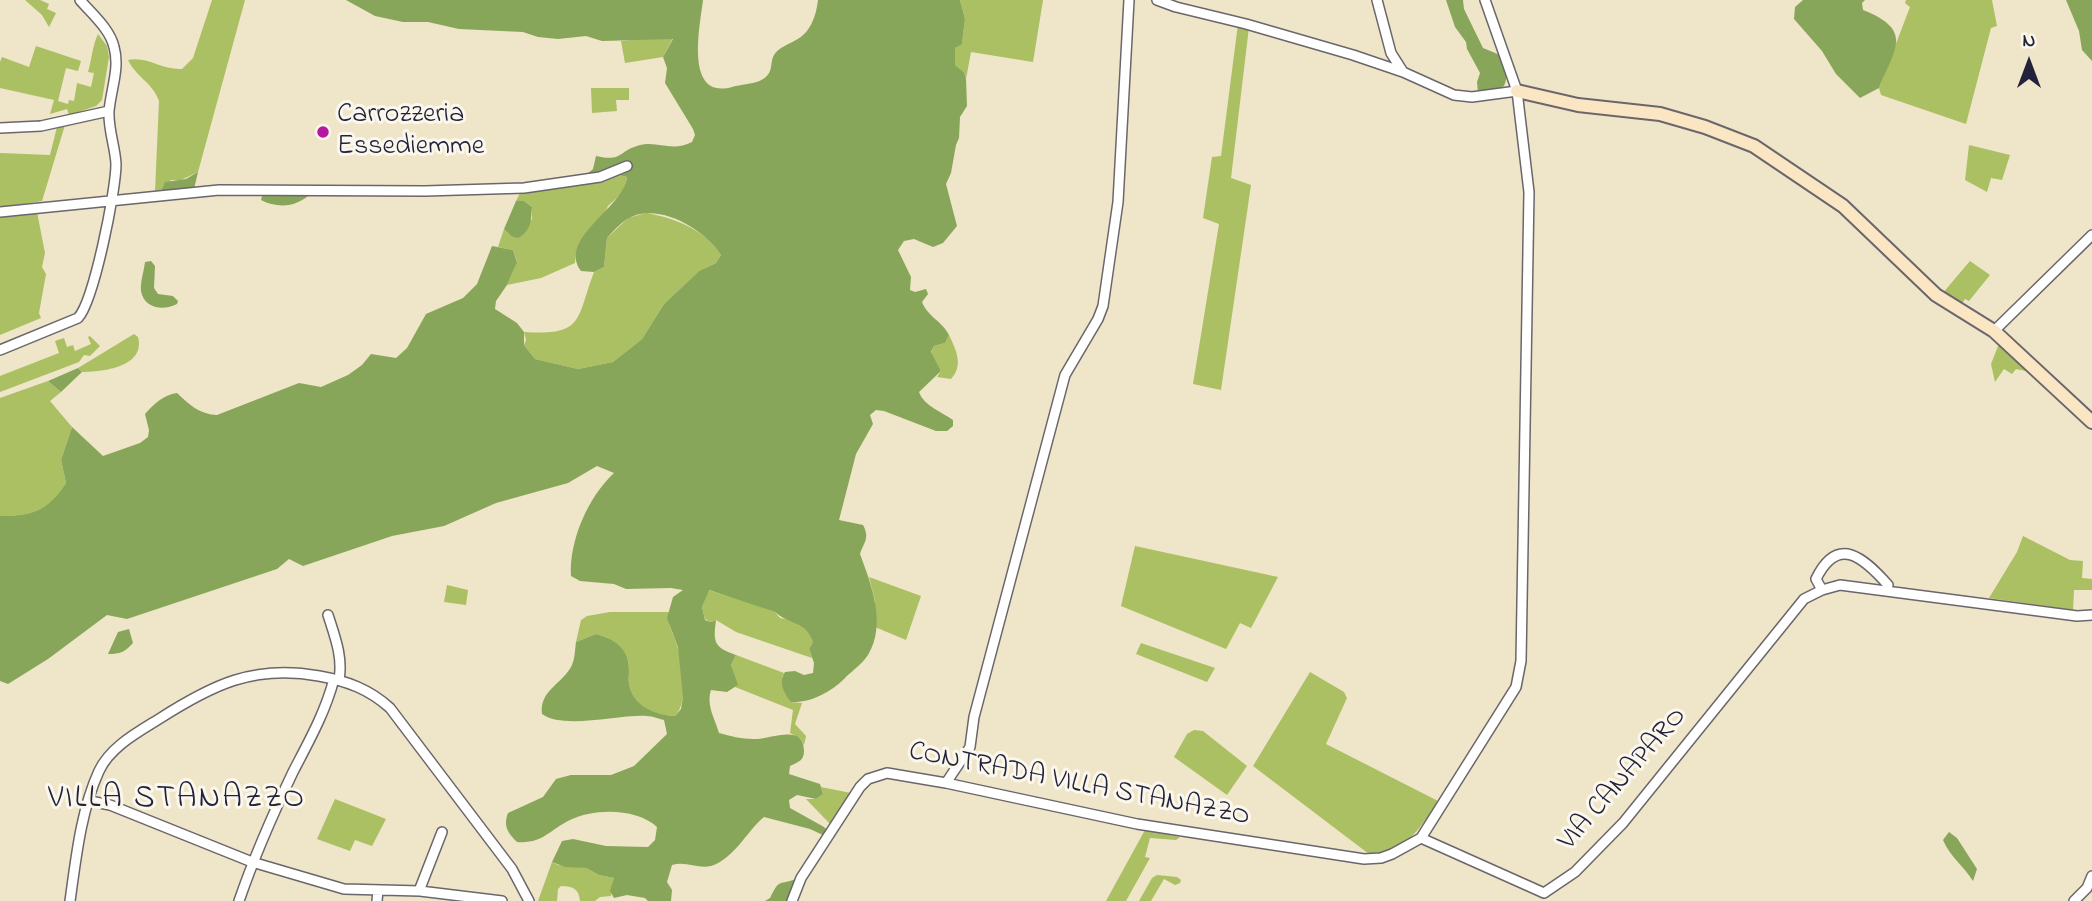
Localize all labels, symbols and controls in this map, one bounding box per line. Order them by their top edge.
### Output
north arrow [1994,28,2064,98]
text: N [2023,28,2035,55]
place label: Carrozzeria Essediemme [337,99,484,165]
marker: Carrozzeria Essediemme [315,124,331,140]
street label: VIA CANAPARO [1553,702,1695,858]
street label: CONTRADA VILLA STANAZZO [906,736,1252,836]
district label: VILLA STANAZZO [50,782,304,820]

